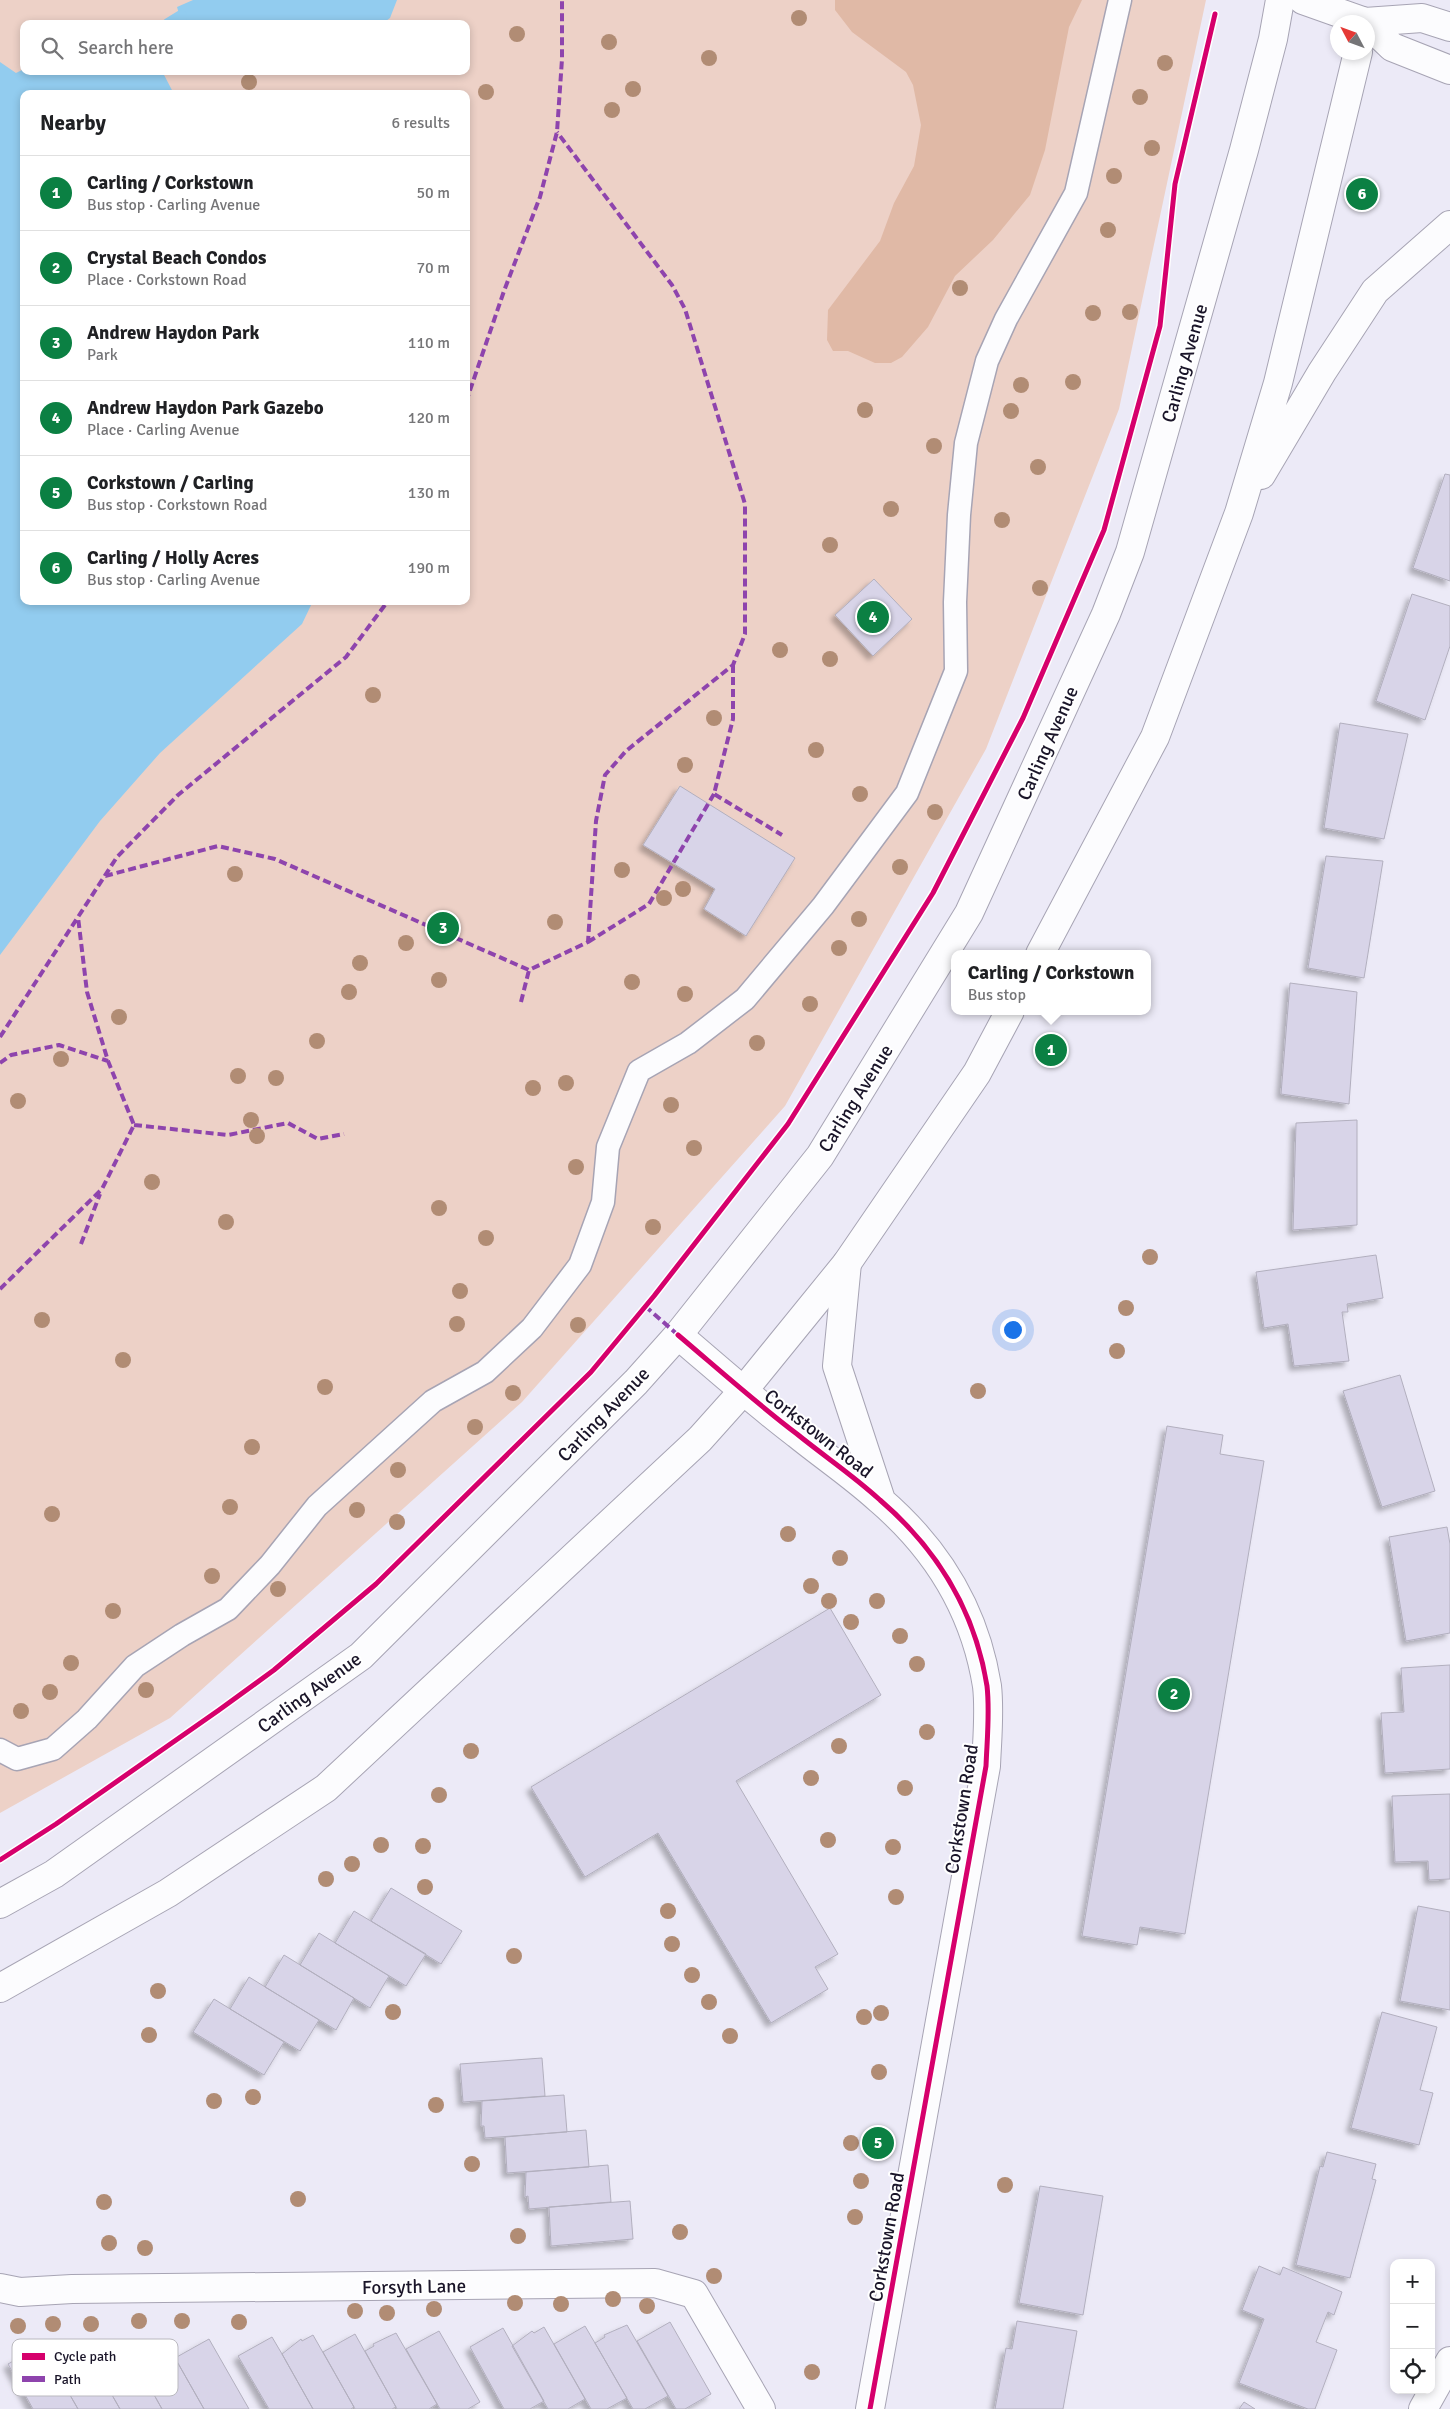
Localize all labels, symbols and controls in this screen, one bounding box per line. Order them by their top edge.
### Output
north arrow [1330,15,1375,60]
search box [20,20,470,75]
icon: search [38,34,66,62]
text: Search here [78,36,174,60]
text: Nearby [40,110,106,136]
text: 6 results [391,113,450,133]
text: Carling / Corkstown [87,171,254,195]
pin: 6 [1346,175,1378,213]
text: 1 [52,183,60,203]
text: 50 m [416,183,450,203]
text: Bus stop · Carling Avenue [87,195,260,215]
text: Crystal Beach Condos [87,246,266,270]
text: 2 [52,258,60,278]
text: 70 m [416,258,450,278]
text: Place · Corkstown Road [87,270,247,290]
street label: Carling Avenue [1157,301,1213,426]
text: Andrew Haydon Park [87,321,259,345]
text: 3 [52,333,60,353]
text: 110 m [408,333,450,353]
text: Park [87,345,118,365]
text: Andrew Haydon Park Gazebo [87,396,324,420]
text: 4 [52,408,60,428]
text: 120 m [408,408,450,428]
text: Place · Carling Avenue [87,420,239,440]
text: Corkstown / Carling [87,471,254,495]
text: 5 [52,483,60,503]
text: 130 m [408,483,450,503]
text: Bus stop · Corkstown Road [87,495,268,515]
text: Carling / Holly Acres [87,546,259,570]
text: 6 [52,558,60,578]
text: 190 m [408,558,450,578]
text: Bus stop · Carling Avenue [87,570,260,590]
pin: 4 [857,598,889,636]
street label: Carling Avenue [1012,683,1084,804]
pin: 3 [427,909,459,947]
popup [951,950,1151,1015]
text: Carling / Corkstown [968,961,1134,985]
text: Bus stop [968,985,1026,1005]
pin: 1 [1035,1031,1067,1069]
street label: Carling Avenue [813,1040,899,1157]
your location [1000,1317,1026,1343]
street label: Carling Avenue [552,1362,655,1467]
street label: Corkstown Road [759,1384,877,1484]
street label: Carling Avenue [253,1647,366,1739]
pin: 2 [1158,1675,1190,1713]
street label: Corkstown Road [940,1743,984,1876]
pin: 5 [862,2124,894,2162]
street label: Corkstown Road [864,2171,910,2304]
map controls [1390,2259,1435,2394]
button: + [1390,2259,1435,2304]
street label: Forsyth Lane [362,2274,466,2300]
button: − [1390,2304,1435,2349]
legend [12,2339,178,2396]
text: Cycle path [54,2348,116,2365]
button: locate [1390,2349,1435,2394]
text: Path [54,2371,81,2388]

